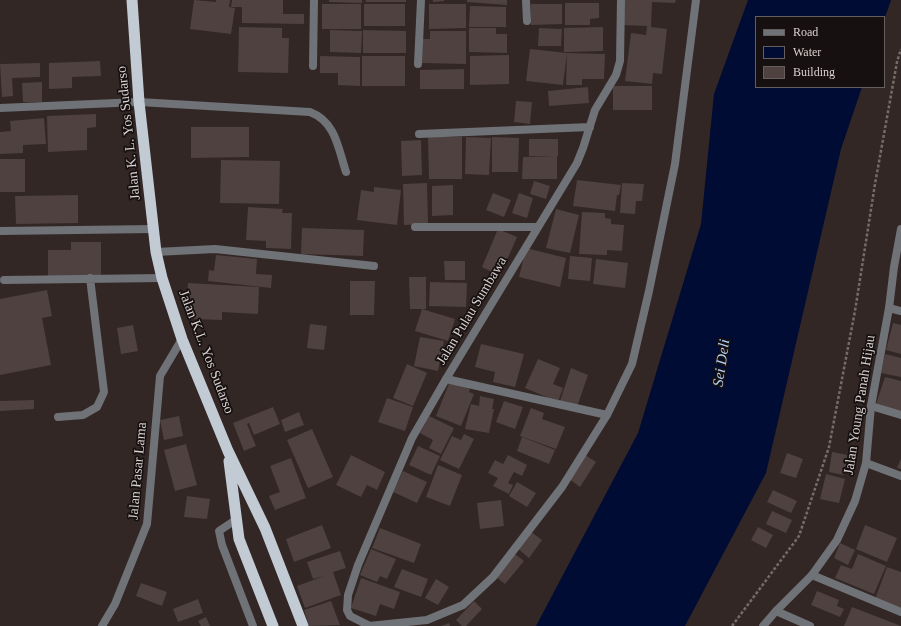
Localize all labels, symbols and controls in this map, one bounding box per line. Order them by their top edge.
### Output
legend [755,16,885,88]
text: Road [793,25,818,39]
text: Water [793,45,821,59]
street label: Jalan K. L. Yos Sudarso [114,65,144,201]
text: Building [793,65,835,79]
street label: Jalan Pulau Sumbawa [433,254,511,368]
street label: Jalan K.L. Yos Sudarso [175,288,237,416]
street label: Jalan Young Panah Hijau [841,334,879,476]
water label: Sei Deli [710,338,734,388]
street label: Jalan Pasar Lama [125,421,151,521]

